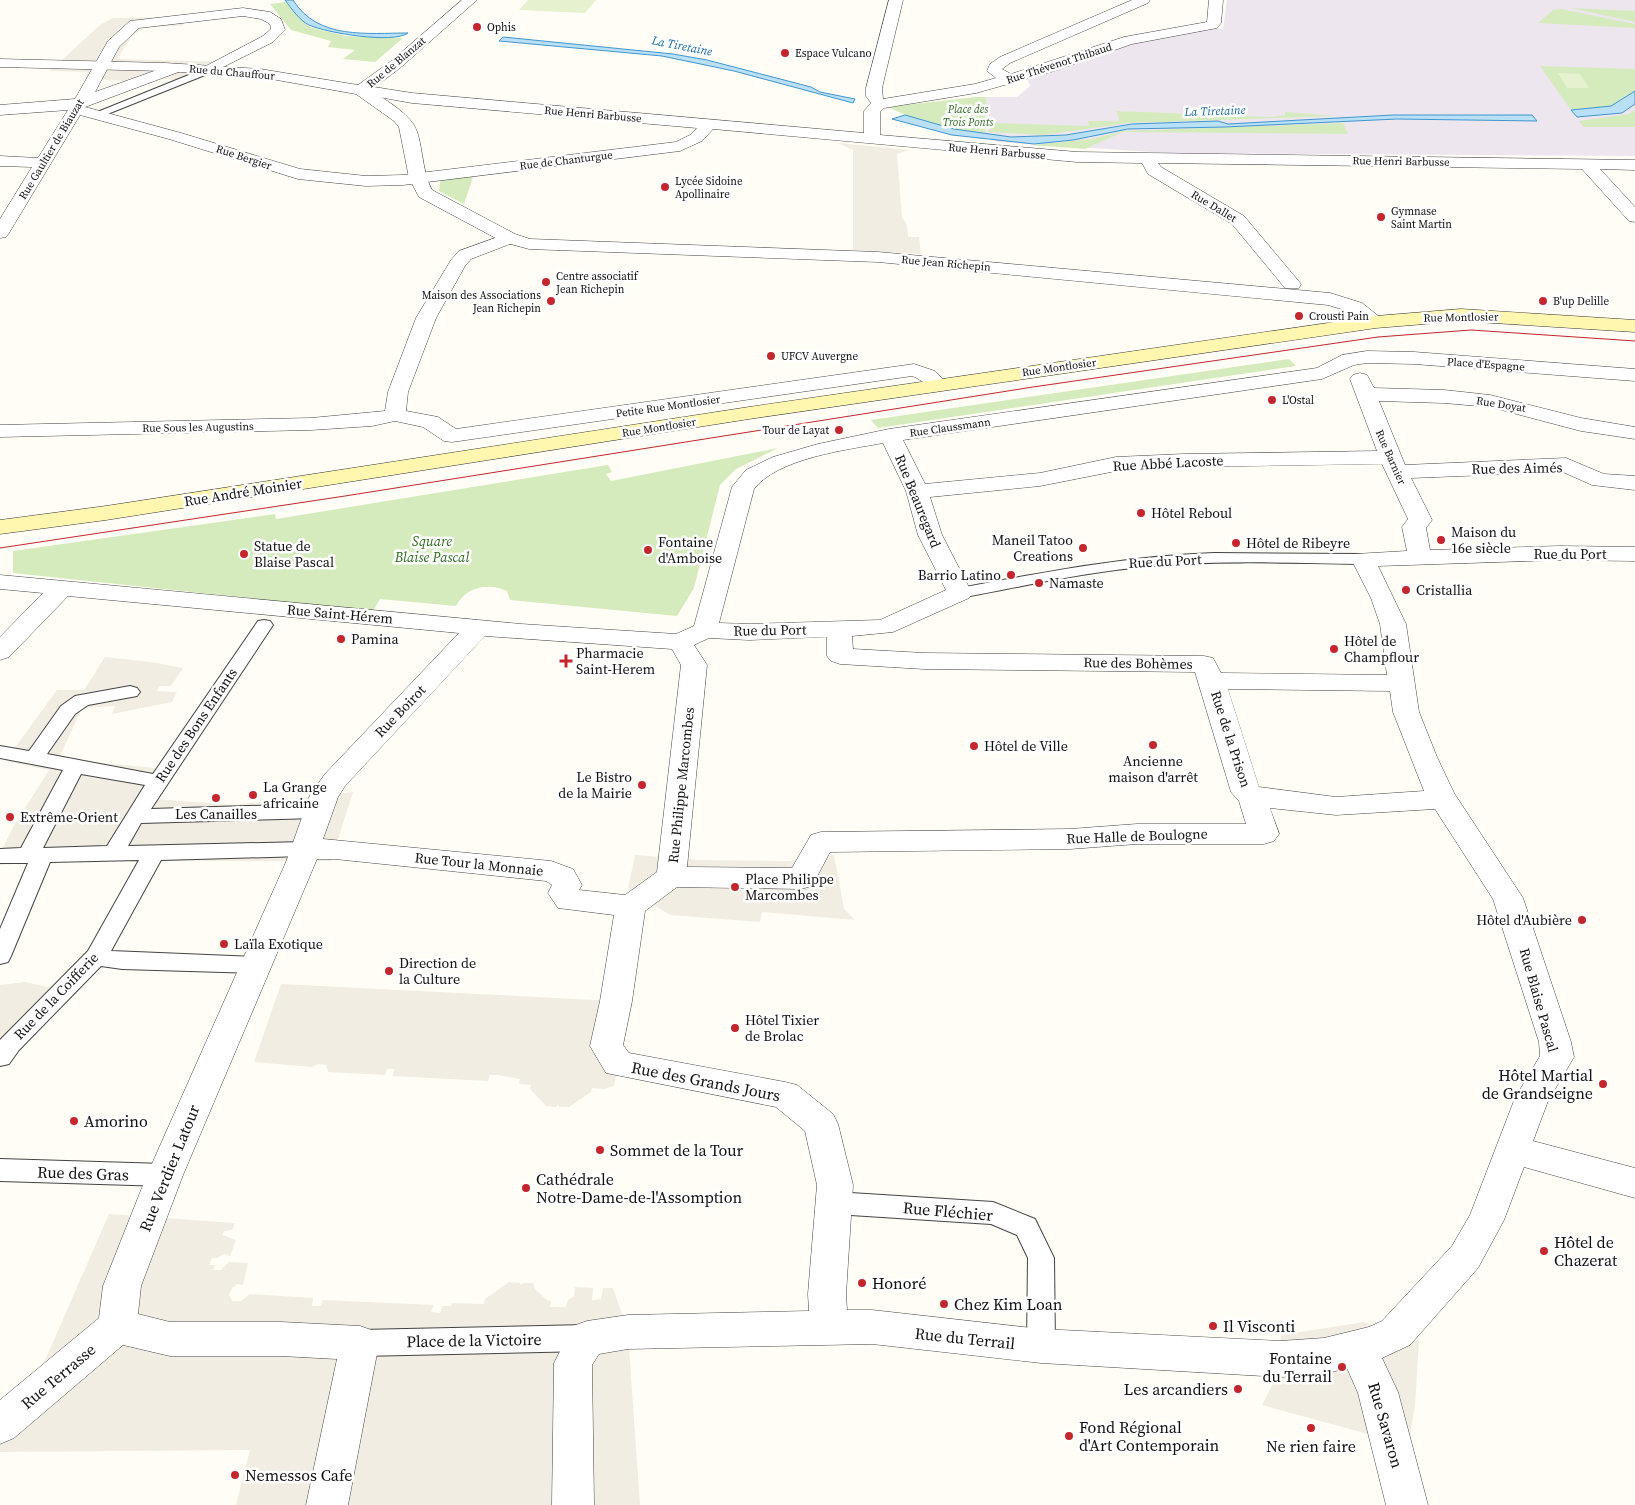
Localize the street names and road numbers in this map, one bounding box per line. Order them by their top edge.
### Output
street label: Rue de Blanzat [364,33,429,91]
street label: Rue Thévenot Thibaud [1004,39,1115,88]
street label: Rue du Chauffour [188,61,276,84]
street label: Rue Gaultier de Biauzat [15,96,88,202]
street label: Rue Henri Barbusse [544,103,643,126]
street label: Rue Henri Barbusse [948,140,1047,163]
street label: Rue Bergier [214,141,274,174]
street label: Rue de Chanturgue [519,147,614,174]
street label: Rue Henri Barbusse [1352,153,1450,170]
street label: Rue Dallet [1188,187,1240,226]
street label: Rue Jean Richepin [901,252,992,275]
street label: Rue Montlosier [1423,309,1499,326]
street label: Place d'Espagne [1447,354,1526,375]
street label: Rue Montlosier [1021,355,1098,380]
street label: Petite Rue Montlosier [615,392,722,421]
street label: Rue Doyat [1475,393,1527,416]
street label: Rue Montlosier [621,414,698,441]
street label: Rue Claussmann [908,414,992,441]
street label: Rue Sous les Augustins [142,419,254,436]
street label: Rue Barnier [1372,427,1410,487]
street label: Rue Abbé Lacoste [1112,450,1224,476]
street label: Rue Beauregard [890,451,946,551]
street label: Rue des Aimés [1471,457,1563,479]
street label: Rue André Moinier [183,473,304,511]
street label: Rue du Port [1534,544,1607,564]
street label: Rue du Port [1128,549,1202,573]
street label: Rue Saint-Hérem [286,599,394,629]
street label: Rue du Port [733,619,807,641]
street label: Rue des Bohèmes [1083,652,1193,674]
street label: Rue des Bons Enfants [150,664,242,786]
street label: Rue Boirot [370,680,430,742]
street label: Rue de la Prison [1206,688,1256,790]
street label: Rue Philippe Marcombes [663,706,699,864]
street label: Rue Halle de Boulogne [1066,824,1208,848]
street label: Rue Tour la Monnaie [414,847,544,881]
street label: Rue Blaise Pascal [1515,946,1563,1054]
street label: Rue de la Coifferie [9,948,103,1044]
street label: Rue des Grands Jours [630,1056,782,1106]
street label: Rue Verdier Latour [133,1101,205,1235]
street label: Rue des Gras [37,1160,129,1186]
street label: Rue Fléchier [902,1196,994,1226]
street label: Rue du Terrail [914,1322,1016,1354]
street label: Place de la Victoire [406,1328,542,1352]
street label: Rue Terrasse [16,1338,100,1414]
street label: Rue Savaron [1363,1380,1409,1471]

